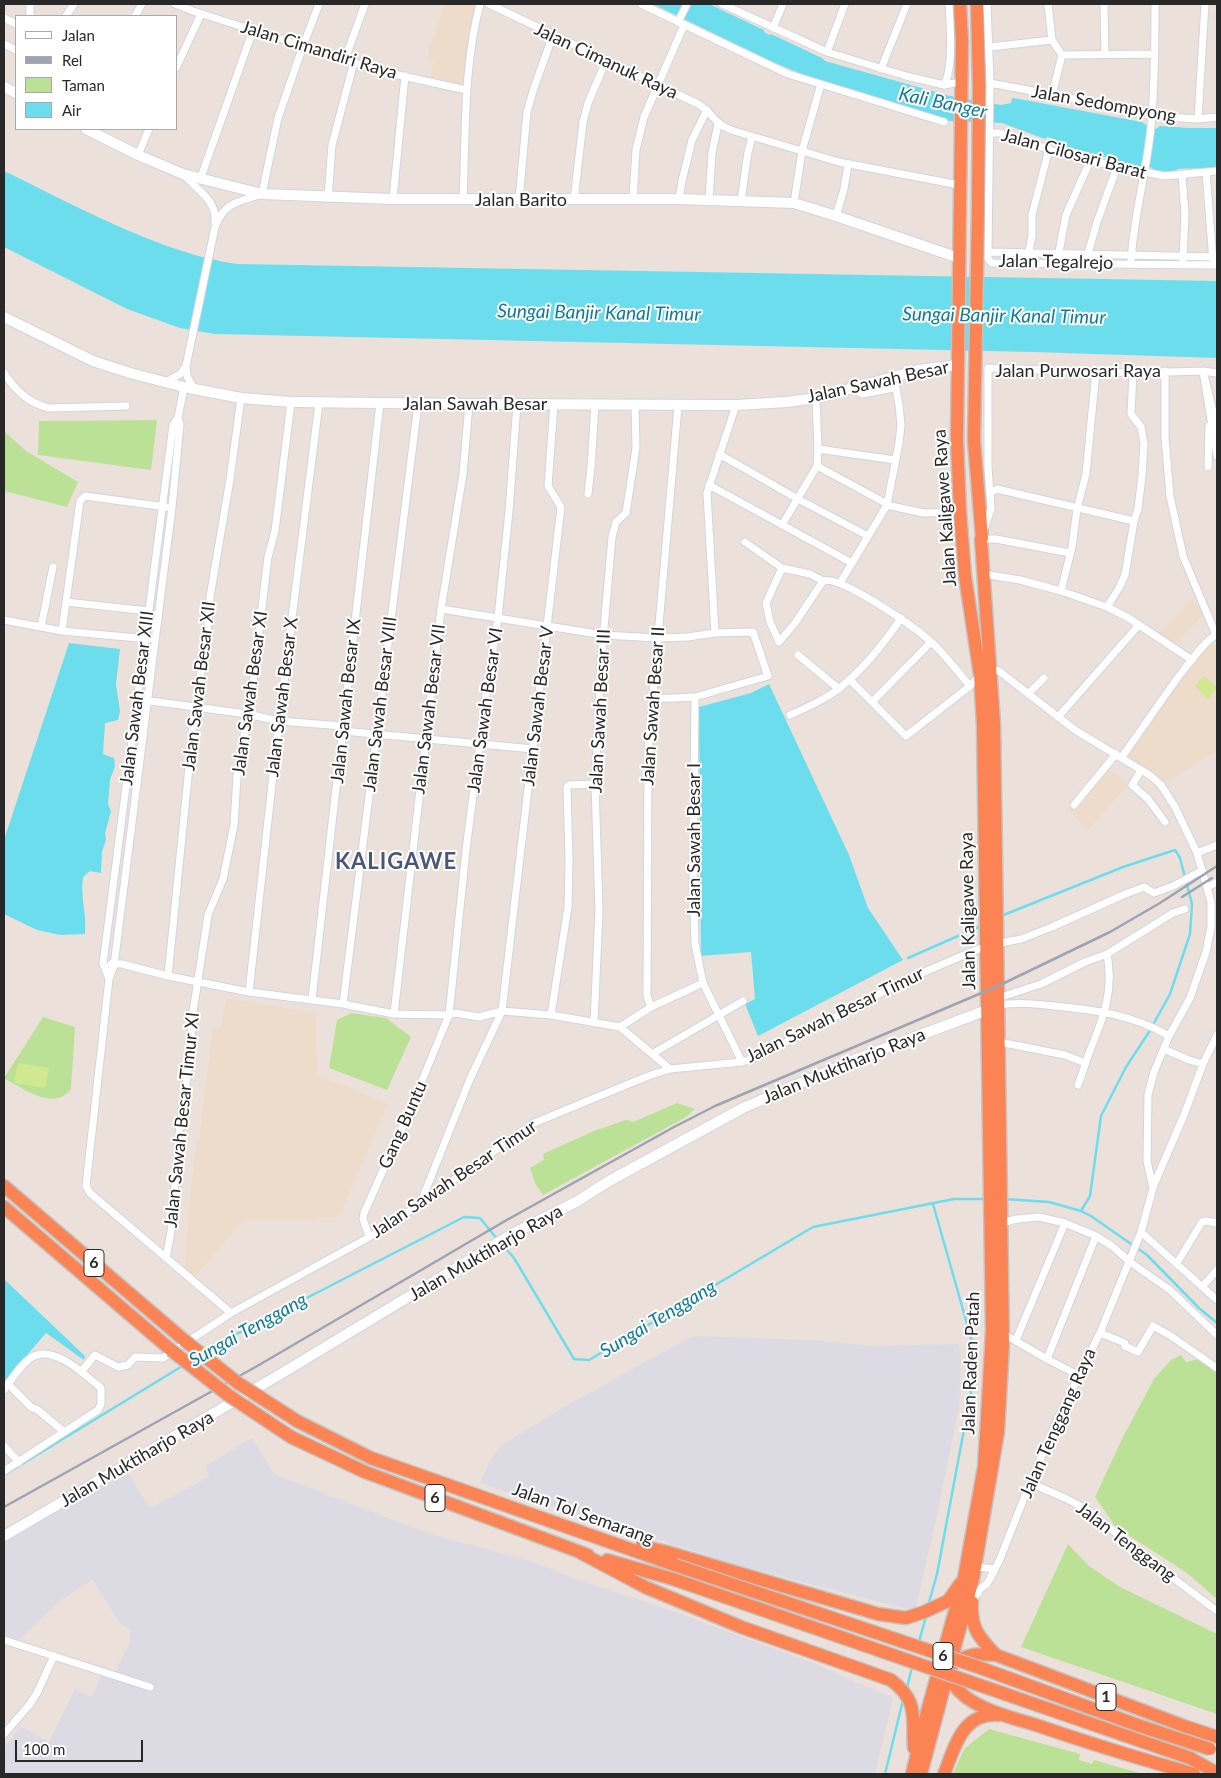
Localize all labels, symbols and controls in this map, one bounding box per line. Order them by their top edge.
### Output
legend [15,15,178,130]
street label: Jalan Cimandiri Raya [238,16,400,84]
street label: Jalan Cimanuk Raya [531,18,681,104]
text: Jalan [62,26,95,44]
text: Rel [62,51,82,69]
text: Taman [62,76,105,94]
street label: Jalan Sedompyong [1030,81,1178,127]
water label: Kali Banger [897,83,989,123]
text: Air [62,101,81,119]
street label: Jalan Cilosari Barat [999,124,1149,184]
street label: Jalan Barito [475,189,567,211]
street label: Jalan Tegalrejo [998,250,1114,274]
water label: Sungai Banjir Kanal Timur [497,300,701,326]
water label: Sungai Banjir Kanal Timur [902,303,1106,329]
street label: Jalan Sawah Besar [805,356,951,408]
street label: Jalan Purwosari Raya [995,360,1161,382]
street label: Jalan Sawah Besar [403,393,547,415]
street label: Jalan Kaligawe Raya [929,429,961,587]
street label: Jalan Sawah Besar XII [178,600,220,772]
street label: Jalan Sawah Besar XIII [116,609,158,787]
street label: Jalan Sawah Besar XI [228,609,272,777]
street label: Jalan Sawah Besar VIII [359,615,401,793]
street label: Jalan Sawah Besar X [261,616,303,778]
street label: Jalan Sawah Besar IX [327,617,365,785]
street label: Jalan Sawah Besar VII [408,623,450,795]
street label: Jalan Sawah Besar V [517,625,559,787]
street label: Jalan Sawah Besar VI [463,626,507,794]
street label: Jalan Sawah Besar II [637,626,669,786]
street label: Jalan Sawah Besar III [585,628,615,794]
street label: Jalan Sawah Besar I [683,763,705,917]
street label: Jalan Kaligawe Raya [956,832,980,990]
district label: KALIGAWE [334,849,458,875]
street label: Jalan Sawah Besar Timur [742,962,928,1068]
street label: Jalan Sawah Besar Timur XI [160,1011,204,1229]
street label: Jalan Muktiharjo Raya [760,1023,928,1109]
street label: Gang Buntu [374,1078,432,1172]
street label: Jalan Sawah Besar Timur [367,1115,541,1243]
street label: Jalan Muktiharjo Raya [405,1200,567,1306]
road number: 6 [84,1250,104,1276]
water label: Sungai Tenggang [596,1275,720,1363]
water label: Sungai Tenggang [185,1288,311,1372]
street label: Jalan Raden Patah [958,1291,984,1435]
street label: Jalan Tenggang Raya [1015,1345,1101,1501]
street label: Jalan Muktiharjo Raya [56,1406,218,1512]
street label: Jalan Tol Semarang [509,1478,657,1550]
road number: 6 [425,1485,445,1512]
street label: Jalan Tenggang [1072,1498,1180,1586]
road number: 6 [933,1642,953,1670]
road number: 1 [1096,1684,1116,1710]
scale bar [18,1730,145,1762]
text: 100 m [23,1740,65,1758]

